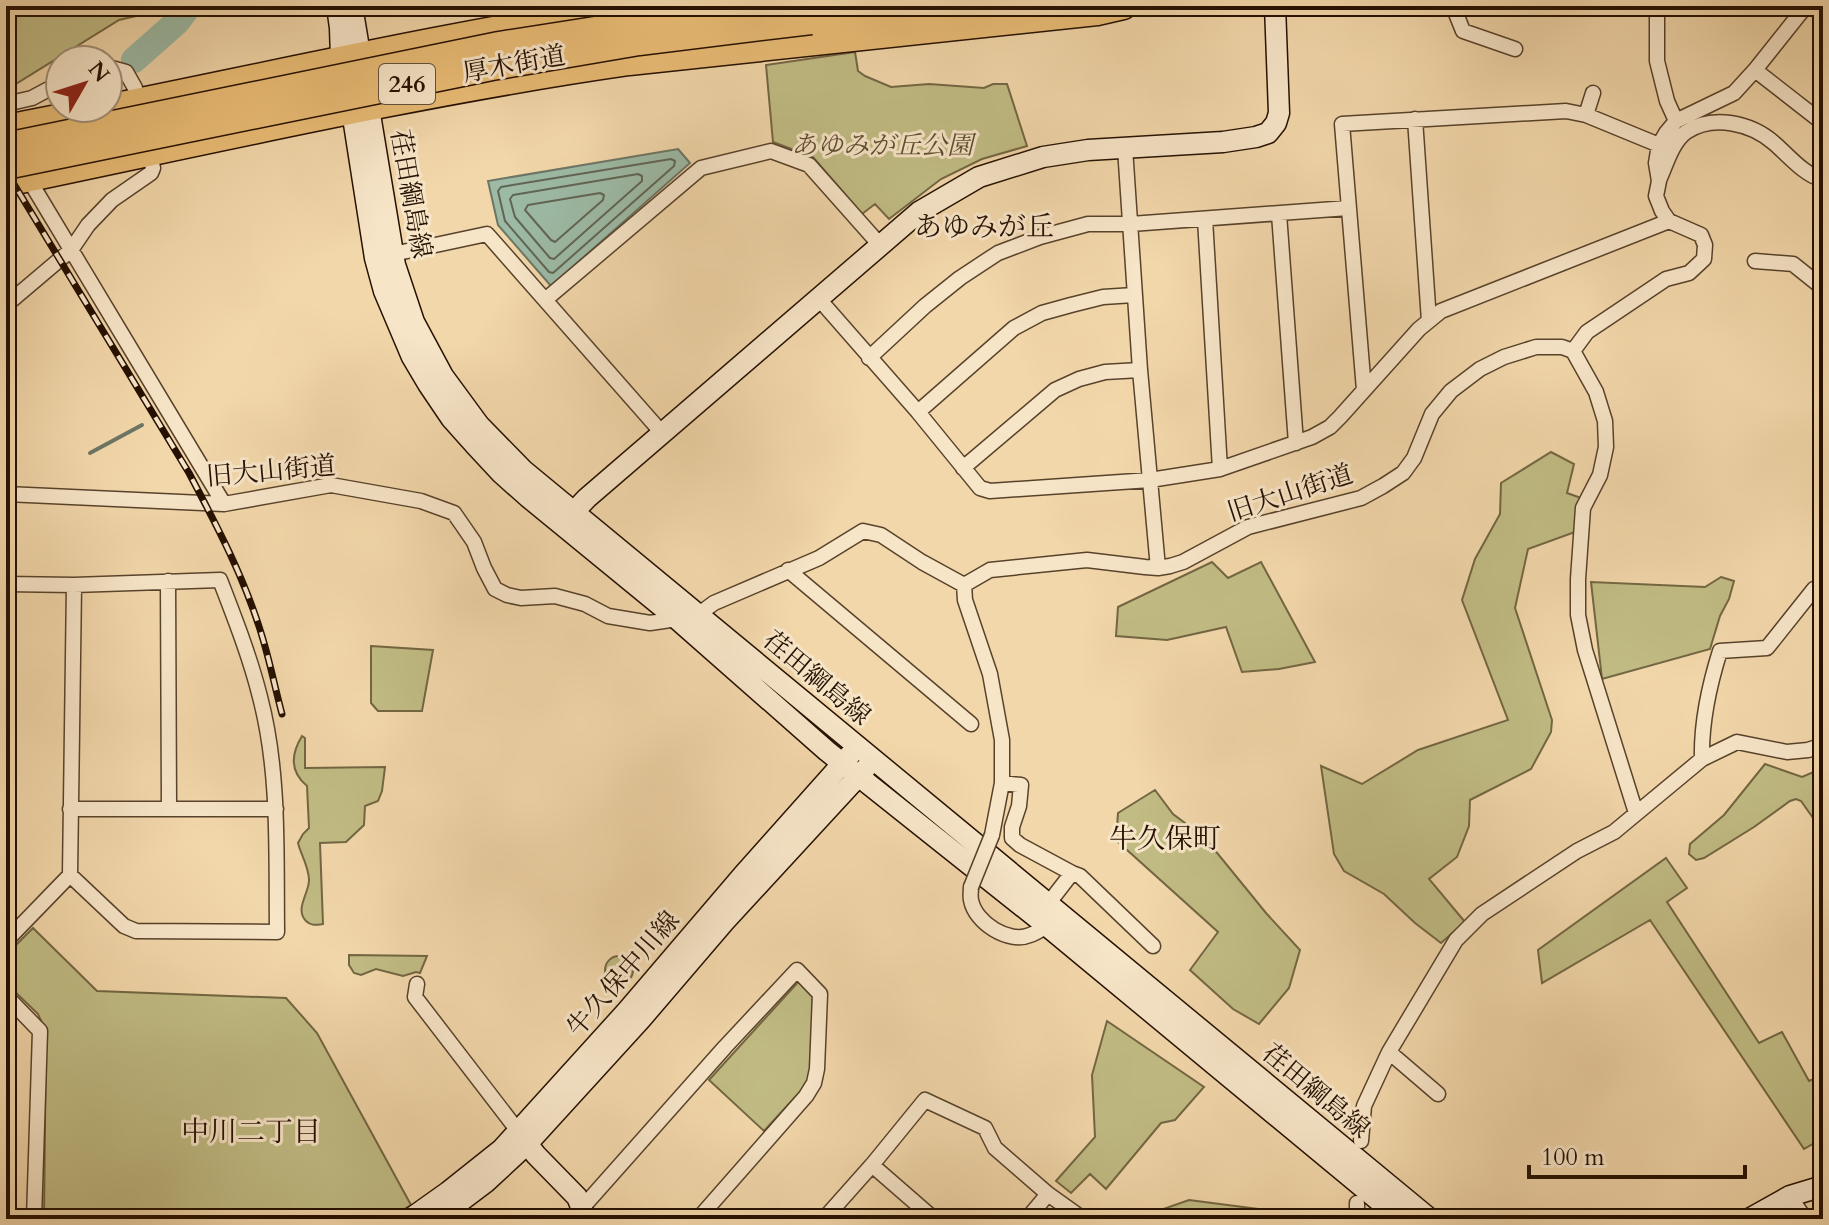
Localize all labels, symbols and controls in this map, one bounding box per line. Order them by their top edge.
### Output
street label: 厚木街道 [460,38,568,90]
north arrow [44,44,124,124]
text: N [81,55,116,89]
road number: 246 [379,64,435,104]
street label: 荏田綱島線 [382,127,440,261]
park label: あゆみが丘公園 [791,128,977,163]
district label: あゆみが丘 [914,208,1054,246]
street label: 旧大山街道 [205,448,337,494]
street label: 旧大山街道 [1223,456,1357,530]
street label: 荏田綱島線 [756,623,878,733]
district label: 牛久保町 [1109,820,1221,858]
street label: 牛久保中川線 [559,904,687,1044]
street label: 荏田綱島線 [1255,1036,1377,1146]
district label: 中川二丁目 [181,1113,321,1151]
scale bar [1529,1129,1745,1179]
text: 100 m [1541,1141,1605,1174]

